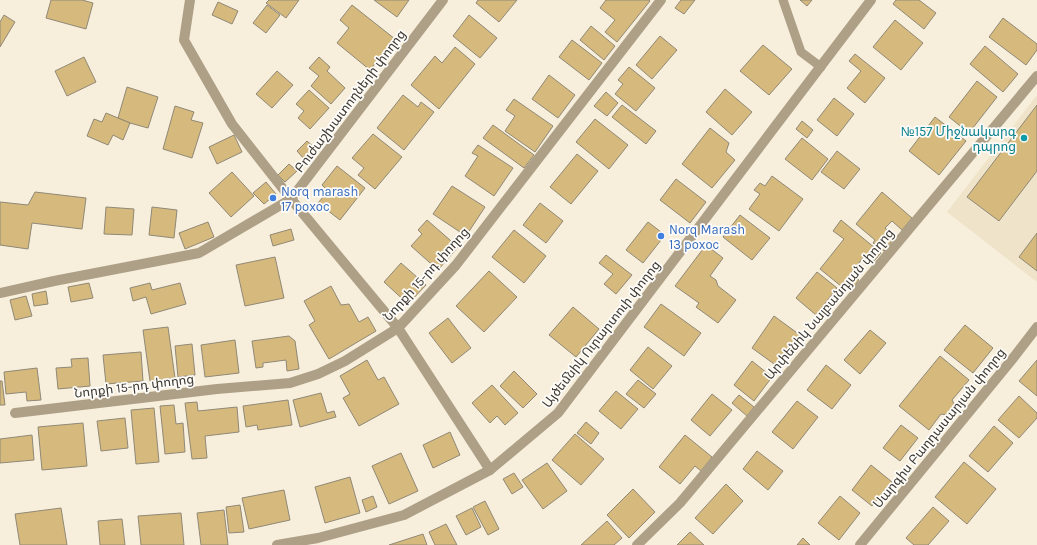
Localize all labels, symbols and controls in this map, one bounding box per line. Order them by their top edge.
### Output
street label: Բուժաշխատողների փողոց [291,27,409,175]
place label: №157 Միջնակարգ դպրոց [901,124,1017,154]
marker: №157 Միջնակարգ դպրոց [1019,133,1029,143]
place label: Norq marash 17 poxoc [281,184,358,214]
marker: Norq marash 17 poxoc [268,193,278,203]
place label: Norq Marash 13 poxoc [669,222,745,252]
street label: Նորքի 15-րդ փողոց [380,224,472,324]
street label: Արփենիկ Նալբանդյան փողոց [761,225,897,383]
marker: Norq Marash 13 poxoc [656,231,666,241]
street label: Այծեմնիկ Ուրարտուի փողոց [539,257,663,411]
street label: Սարգիս Բաղդասարյան փողոց [870,345,1008,511]
street label: Նորքի 15-րդ փողոց [73,371,195,401]

